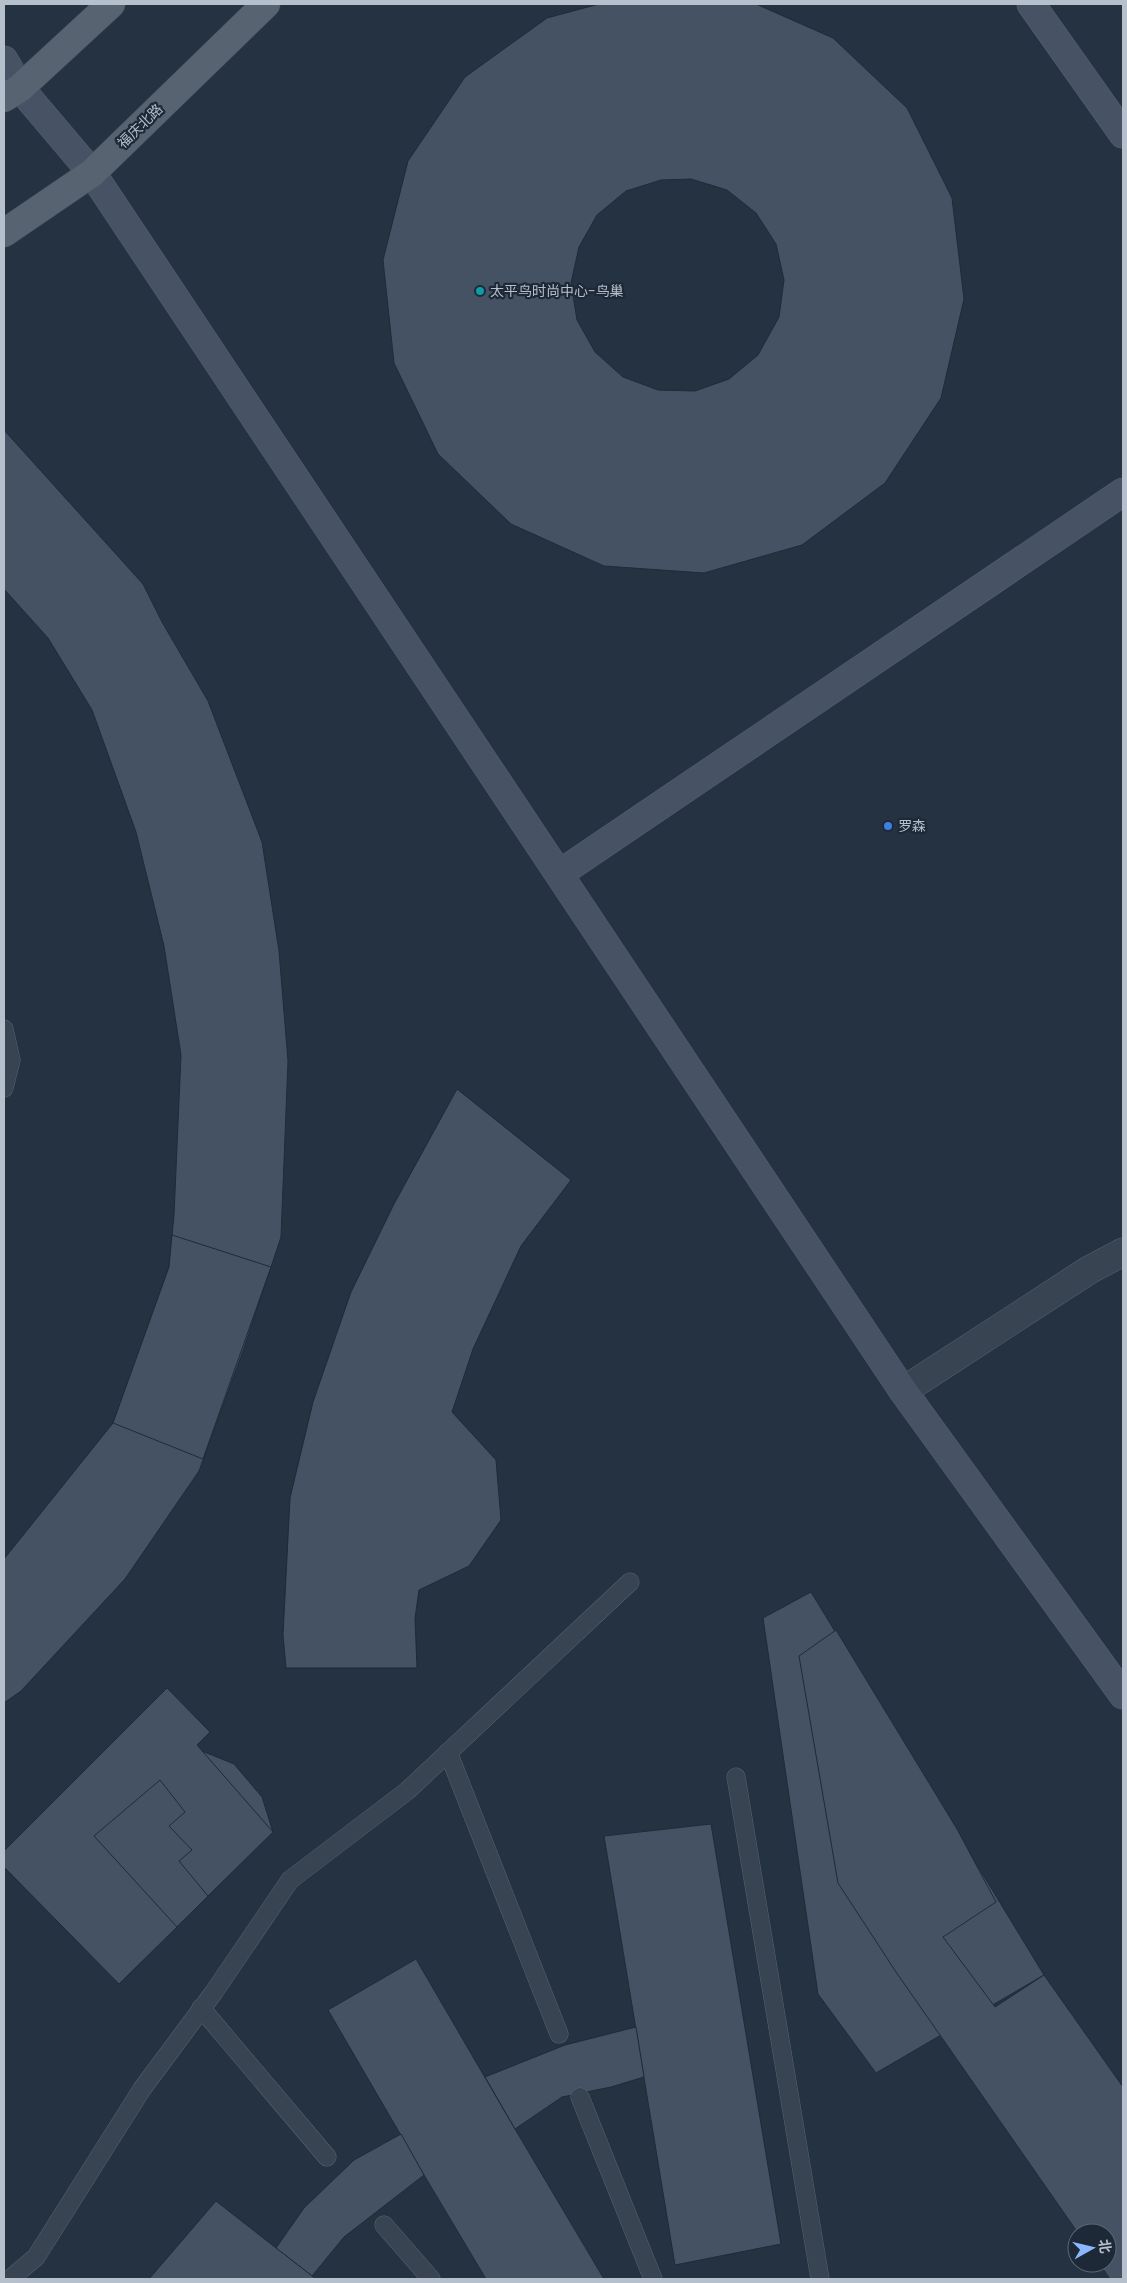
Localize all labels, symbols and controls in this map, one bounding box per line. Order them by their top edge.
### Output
street label: 福庆北路 [113,99,167,153]
place label: 太平鸟时尚中心-鸟巢 [490,281,624,301]
marker: 太平鸟时尚中心-鸟巢 [474,285,486,297]
place label: 罗森 [898,816,926,836]
marker: 罗森 [882,820,894,832]
north arrow [1067,2223,1117,2273]
text: 北 [1094,2238,1116,2255]

